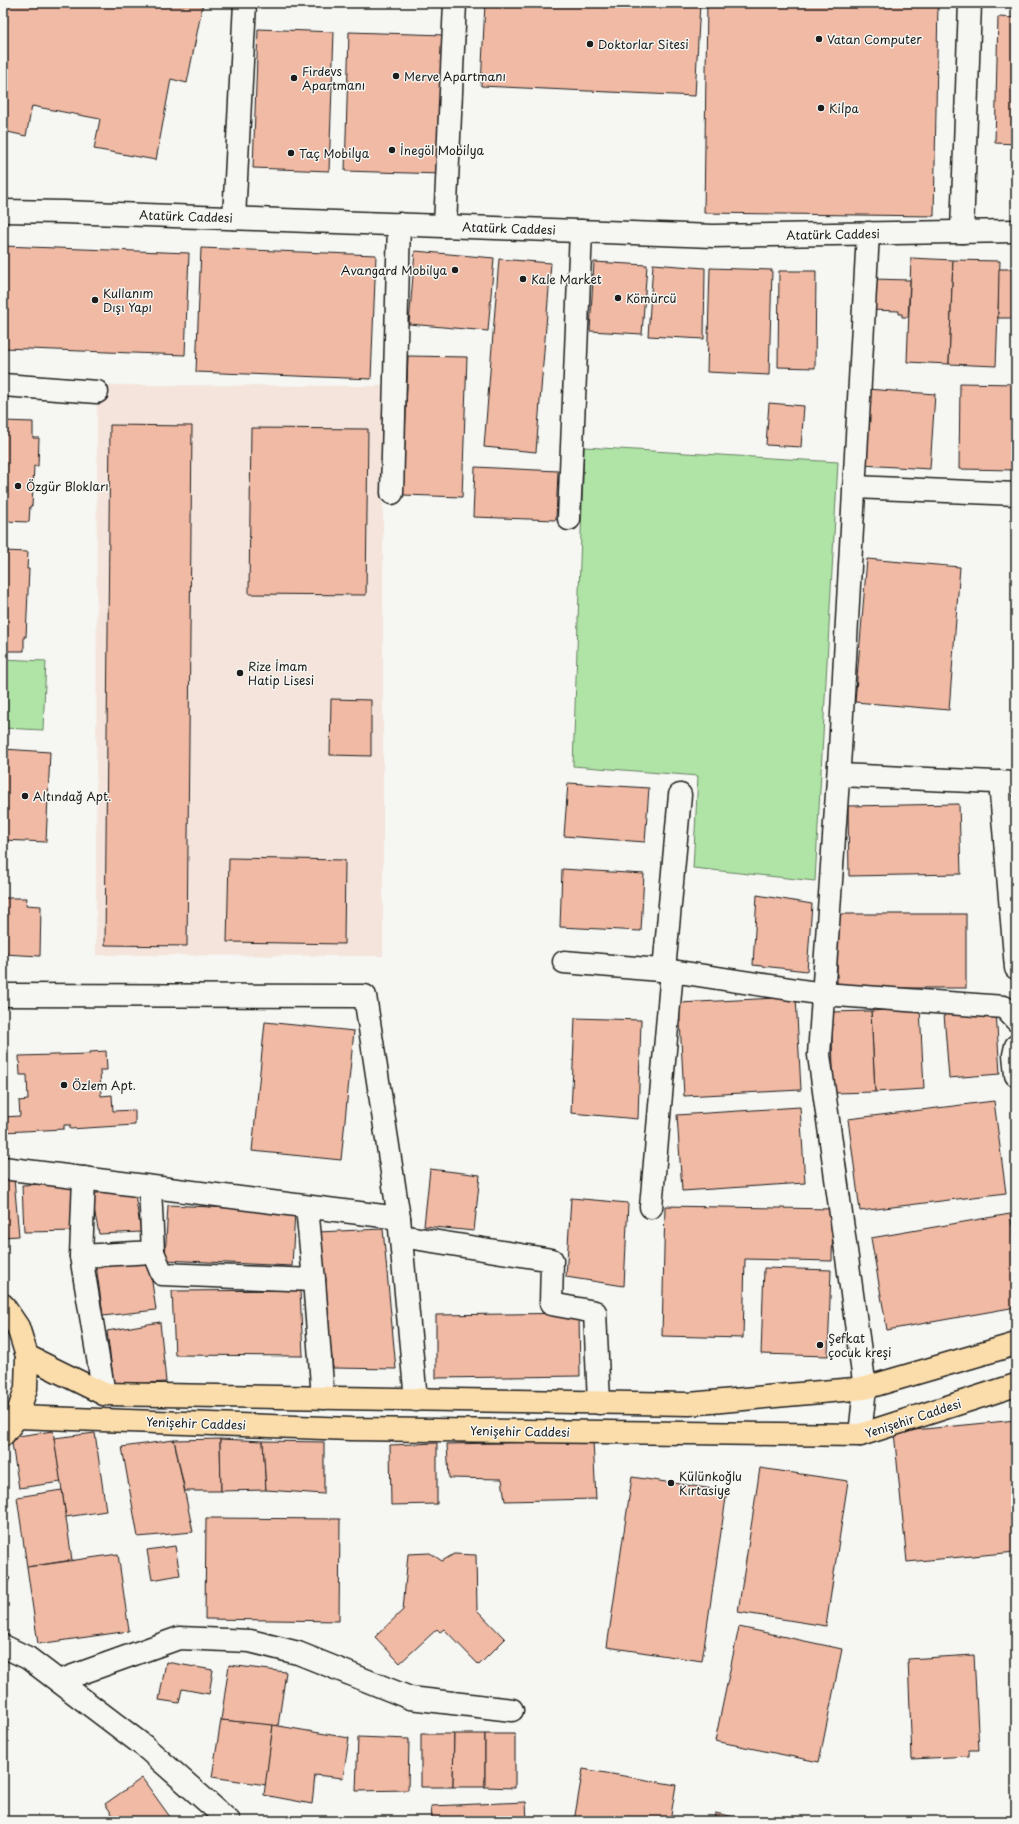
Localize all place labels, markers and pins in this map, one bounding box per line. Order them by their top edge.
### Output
place label: Vatan Computer [827,30,922,48]
marker: Vatan Computer [814,34,824,44]
place label: Doktorlar Sitesi [598,35,689,53]
marker: Doktorlar Sitesi [585,39,595,49]
place label: Firdevs Apartmanı [302,62,365,94]
place label: Merve Apartmanı [404,67,506,85]
marker: Merve Apartmanı [391,71,401,81]
marker: Firdevs Apartmanı [289,73,299,83]
place label: Kilpa [829,99,860,117]
marker: Kilpa [816,103,826,113]
place label: İnegöl Mobilya [400,141,485,159]
place label: Taç Mobilya [299,144,370,162]
marker: İnegöl Mobilya [387,145,397,155]
marker: Taç Mobilya [286,148,296,158]
place label: Avangard Mobilya [341,261,448,279]
marker: Avangard Mobilya [450,265,460,275]
place label: Kale Market [531,270,602,288]
marker: Kale Market [518,274,528,284]
place label: Kullanım Dışı Yapı [103,284,154,316]
place label: Kömürcü [626,289,677,307]
marker: Kömürcü [613,293,623,303]
marker: Kullanım Dışı Yapı [90,295,100,305]
place label: Özgür Blokları [26,477,109,495]
marker: Özgür Blokları [13,481,23,491]
place label: Rize İmam Hatip Lisesi [248,657,314,689]
marker: Rize İmam Hatip Lisesi [235,668,245,678]
place label: Altındağ Apt. [33,787,111,805]
marker: Altındağ Apt. [20,791,30,801]
place label: Özlem Apt. [72,1076,136,1094]
marker: Özlem Apt. [59,1080,69,1090]
place label: Şefkat çocuk kreşi [828,1329,891,1361]
marker: Şefkat çocuk kreşi [815,1340,825,1350]
place label: Külünkoğlu Kırtasiye [679,1467,742,1499]
marker: Külünkoğlu Kırtasiye [666,1478,676,1488]

